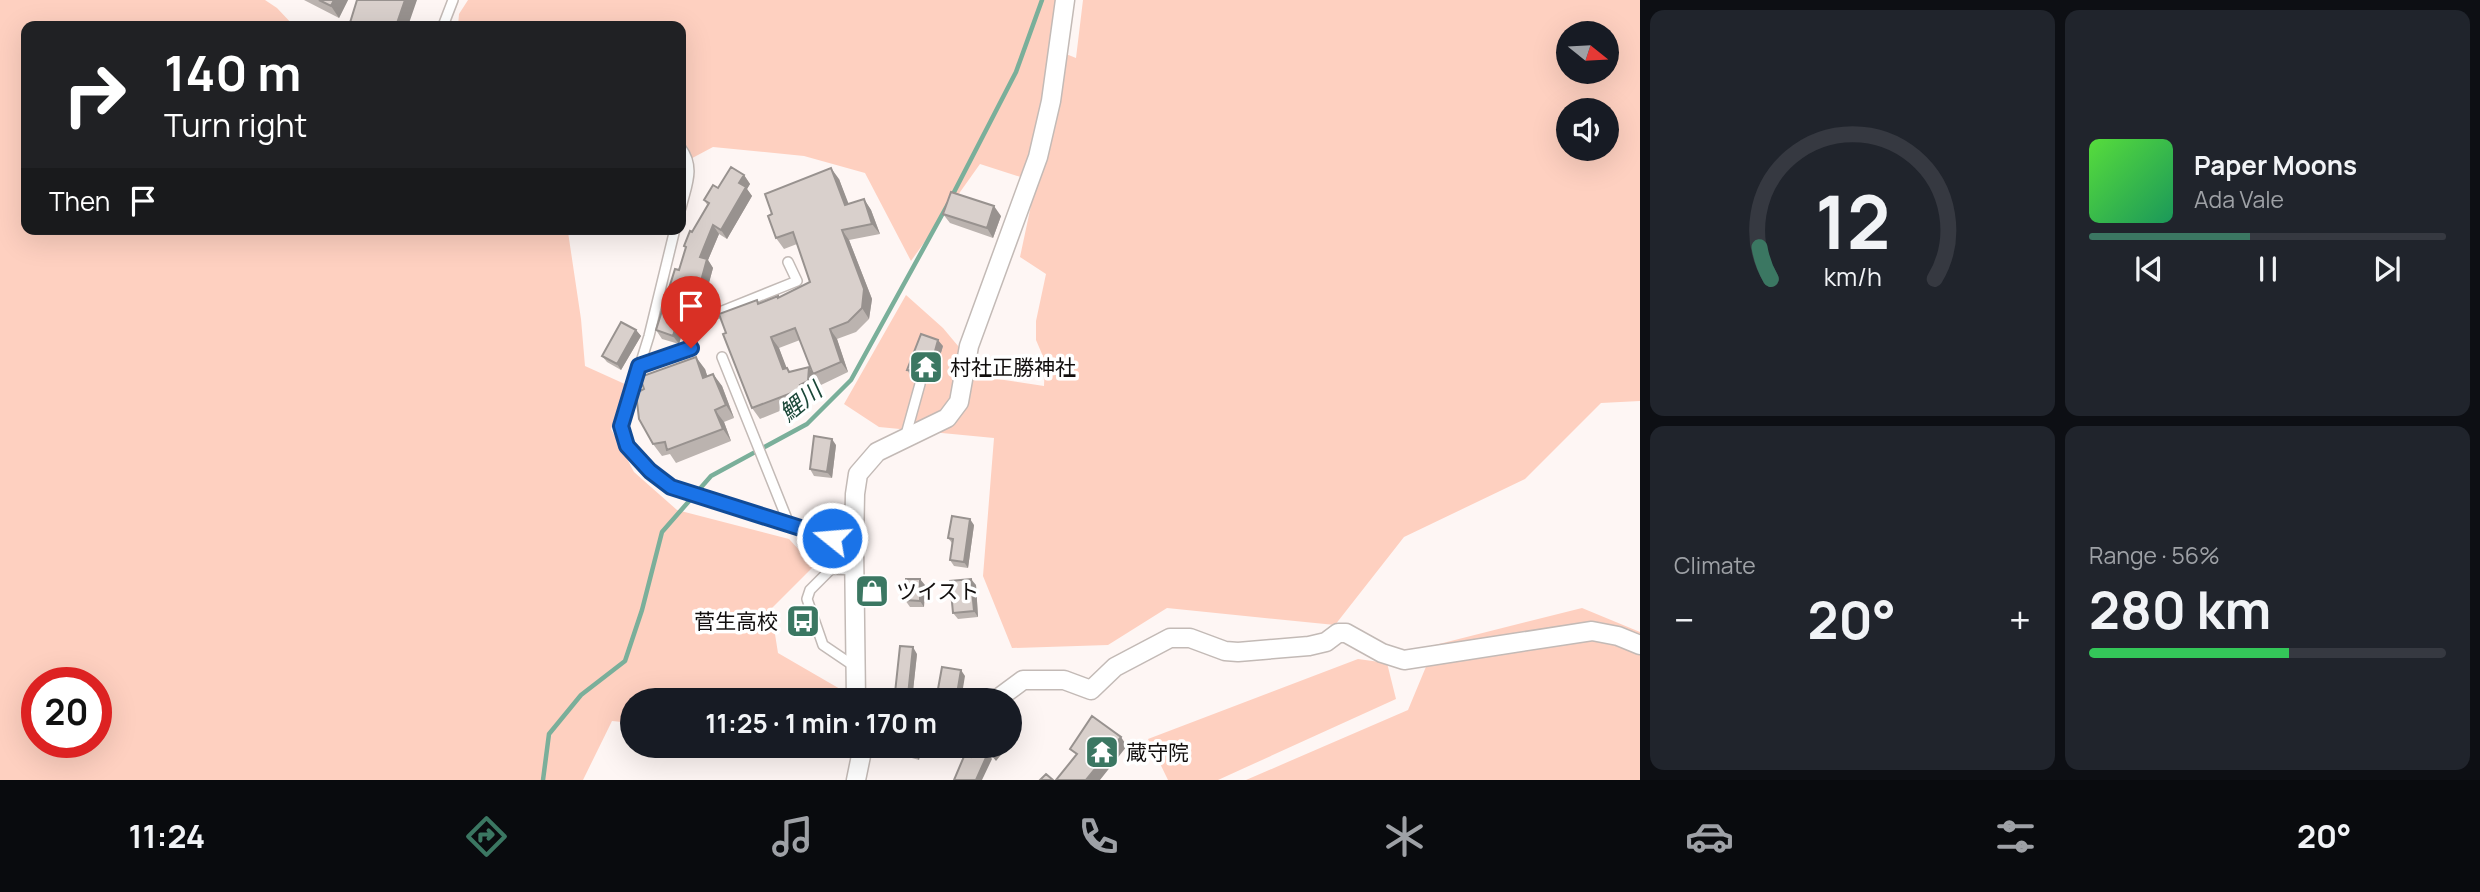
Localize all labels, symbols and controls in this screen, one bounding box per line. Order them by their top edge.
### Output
north arrow [1556,21,1619,84]
map controls [1556,21,1619,161]
text: 140 m [164,39,301,106]
icon: right [49,49,140,140]
button: sound [1556,98,1619,161]
text: Turn right [164,103,307,147]
text: Paper Moons [2194,147,2357,183]
text: 12 [1815,172,1890,272]
icon: arrive [124,182,162,220]
text: Then [49,183,110,219]
text: Ada Vale [2194,183,2284,215]
icon: previous [2130,250,2168,288]
icon: pause [2249,250,2287,288]
icon: next [2368,250,2406,288]
text: km/h [1823,259,1882,294]
pin [661,276,721,348]
icon: arrive [672,287,710,325]
temple icon: 村社正勝神社 [907,348,945,386]
place label: 村社正勝神社 [950,353,1076,381]
water label: 鯉川 [772,372,830,428]
position arrow [795,501,869,575]
text: Range · 56% [2089,539,2220,571]
text: Climate [1674,549,1756,581]
shop icon: ツイスト [853,572,891,610]
text: 280 km [2089,574,2271,645]
place label: ツイスト [896,577,979,605]
text: 20° [1808,584,1896,655]
text: − [1674,593,1695,645]
text: + [2009,593,2031,645]
bus stop icon: 菅生高校 [784,602,822,640]
place label: 菅生高校 [694,607,778,635]
speed limit sign: 20 [21,667,112,758]
text: 11:25 · 1 min · 170 m [705,705,937,741]
temple icon: 蔵守院 [1083,733,1121,771]
place label: 蔵守院 [1126,738,1189,766]
icon: directions [462,812,511,861]
icon: music [768,812,817,861]
icon: phone [1074,812,1123,861]
icon: climate [1380,812,1429,861]
icon: car [1685,812,1734,861]
icon: filters [1991,812,2040,861]
text: 11:24 [128,814,205,858]
text: 20° [2297,814,2352,858]

